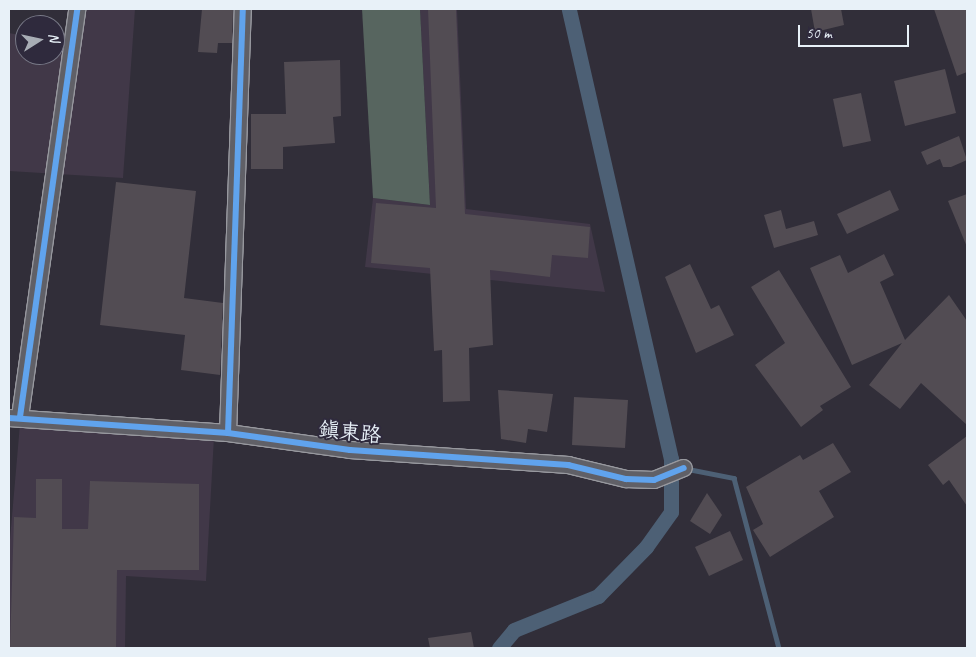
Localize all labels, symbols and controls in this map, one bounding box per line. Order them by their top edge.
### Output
north arrow [15,15,65,65]
scale bar [801,15,912,47]
text: 50 m [806,24,832,43]
text: N [45,32,63,43]
street label: 鎮東路 [317,416,383,448]

